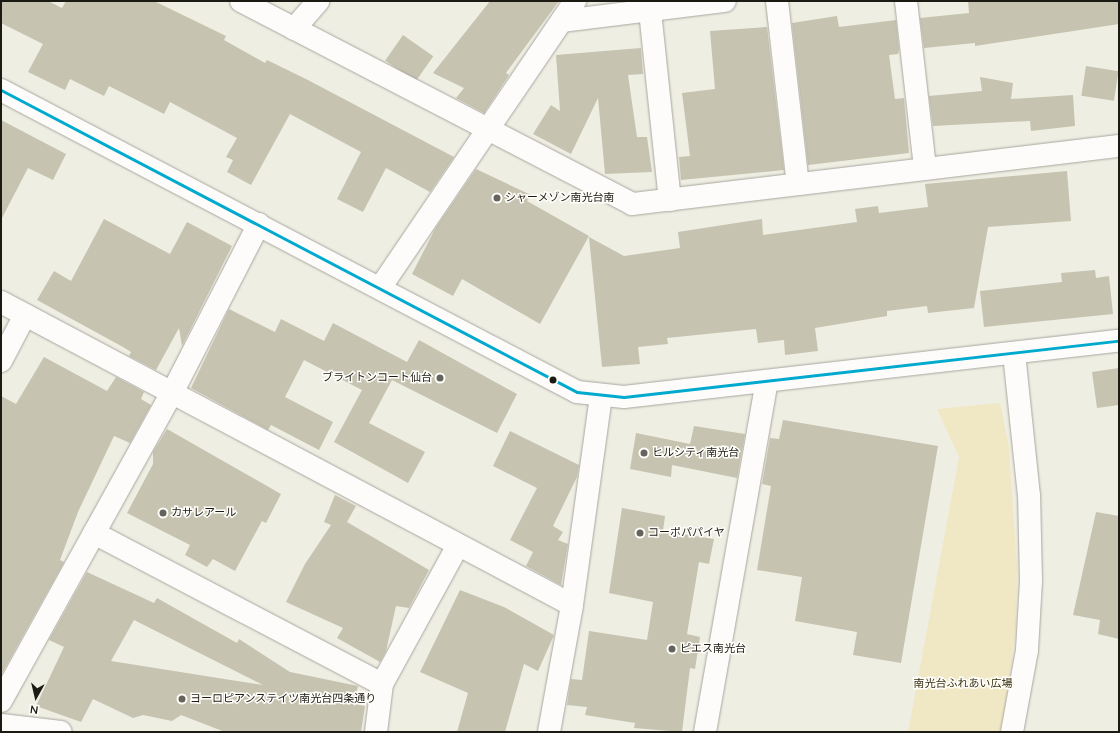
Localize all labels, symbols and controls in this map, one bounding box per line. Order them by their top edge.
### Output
place label: シャーメゾン南光台南 [505,191,615,205]
marker: シャーメゾン南光台南 [492,193,502,203]
place label: ブライトンコート仙台 [322,371,432,385]
marker: ブライトンコート仙台 [435,373,445,383]
unlabelled marker [548,375,558,385]
place label: ヒルシティ南光台 [652,446,740,460]
marker: ヒルシティ南光台 [639,448,649,458]
place label: カサレアール [171,506,236,520]
marker: カサレアール [158,508,168,518]
place label: コーポパパイヤ [648,526,725,540]
marker: コーポパパイヤ [635,528,645,538]
place label: ピエス南光台 [680,642,746,656]
marker: ピエス南光台 [667,644,677,654]
north arrow [16,677,56,717]
park label: 南光台ふれあい広場 [914,677,1012,691]
place label: ヨーロピアンステイツ南光台四条通り [190,692,377,706]
marker: ヨーロピアンステイツ南光台四条通り [177,694,187,704]
text: N [29,701,39,717]

